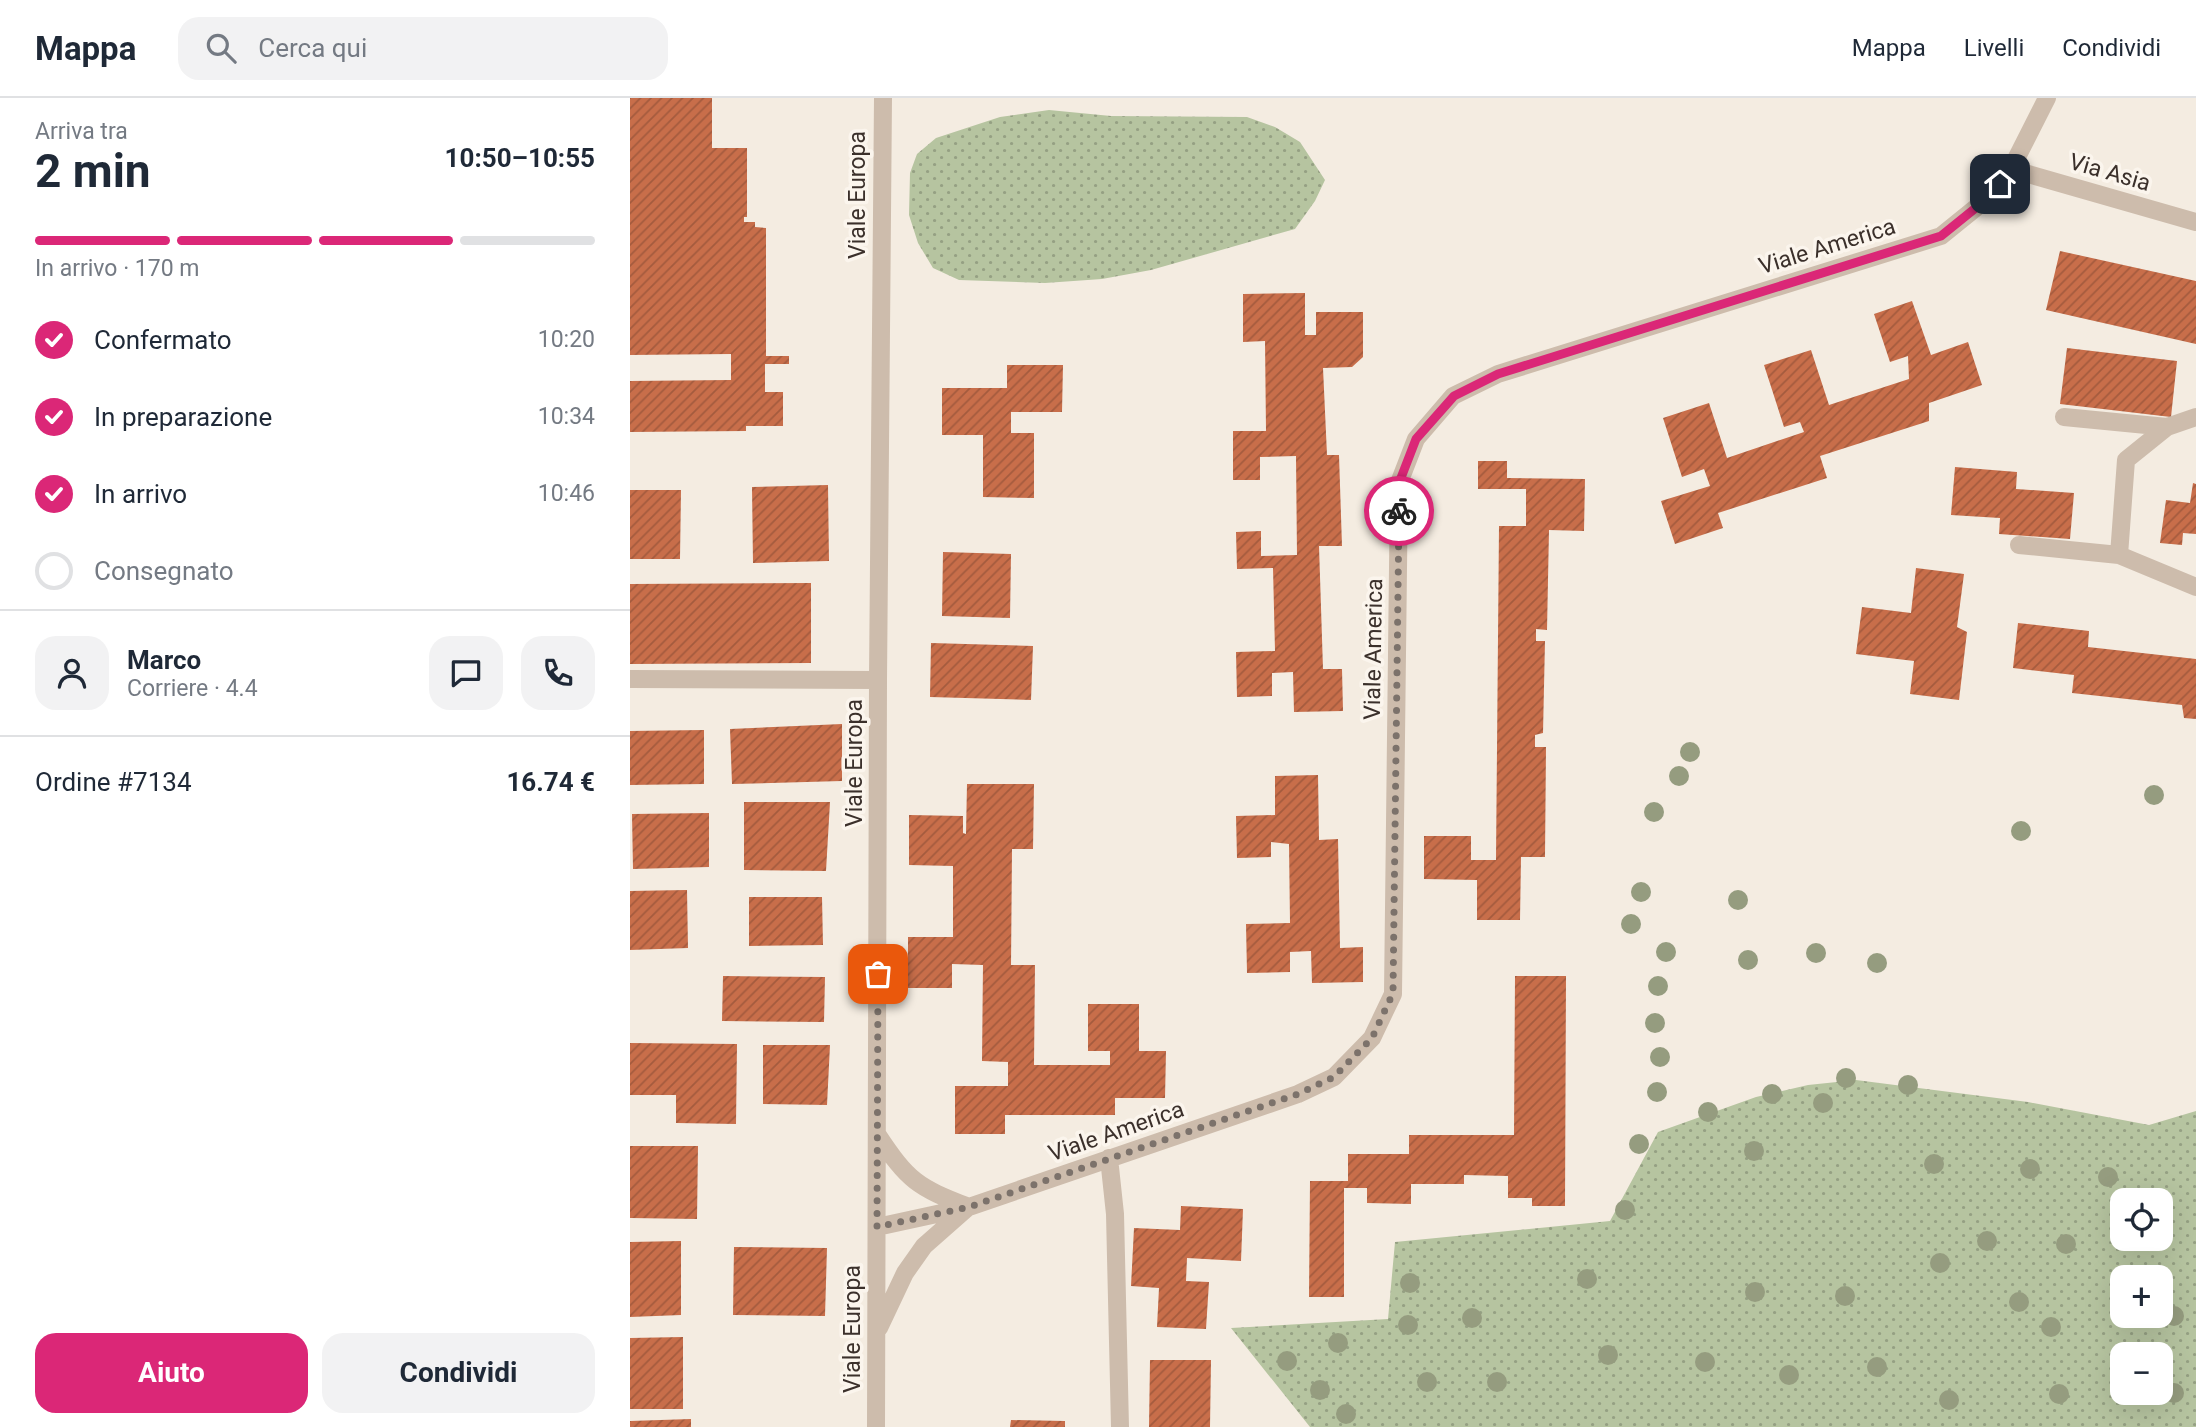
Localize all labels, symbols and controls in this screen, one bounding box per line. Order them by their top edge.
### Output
search box [178,17,668,80]
text: Mappa [35,29,136,68]
icon: search [202,29,240,67]
text: Cerca qui [258,33,367,63]
text: Mappa [1852,34,1926,62]
text: Livelli [1964,34,2024,62]
text: Condividi [2062,34,2161,62]
text: Arriva tra [35,118,128,145]
street label: Viale Europa [844,131,871,259]
text: 10:50–10:55 [445,143,595,173]
text: 2 min [35,144,151,198]
street label: Via Asia [2066,148,2154,197]
pin [1970,154,2030,214]
icon: home [1981,165,2019,203]
street label: Viale America [1756,213,1899,280]
text: In arrivo · 170 m [35,255,200,282]
icon: check [35,321,73,359]
text: Confermato [94,325,231,355]
text: 10:20 [538,326,595,353]
icon: check [35,398,73,436]
text: In preparazione [94,402,272,432]
text: 10:34 [538,403,595,430]
icon: check [35,475,73,513]
courier [1364,476,1434,546]
text: In arrivo [94,479,187,509]
text: 10:46 [538,480,595,507]
icon: bike [1380,492,1418,530]
text: Consegnato [94,556,234,586]
street label: Viale America [1359,578,1388,720]
button: person [35,636,109,710]
button: chat [429,636,503,710]
button: phone [521,636,595,710]
text: Marco [127,645,201,675]
text: Corriere · 4.4 [127,675,258,702]
street label: Viale Europa [841,699,868,827]
text: Ordine #7134 [35,767,192,797]
text: 16.74 € [506,767,595,797]
pin [848,944,908,1004]
icon: bag [859,955,897,993]
street label: Viale America [1045,1096,1187,1167]
map controls [2110,1188,2173,1405]
button: locate [2110,1188,2173,1251]
street label: Viale Europa [839,1265,866,1393]
button: + [2110,1265,2173,1328]
button: Aiuto [35,1333,308,1413]
button: Condividi [322,1333,595,1413]
button: − [2110,1342,2173,1405]

